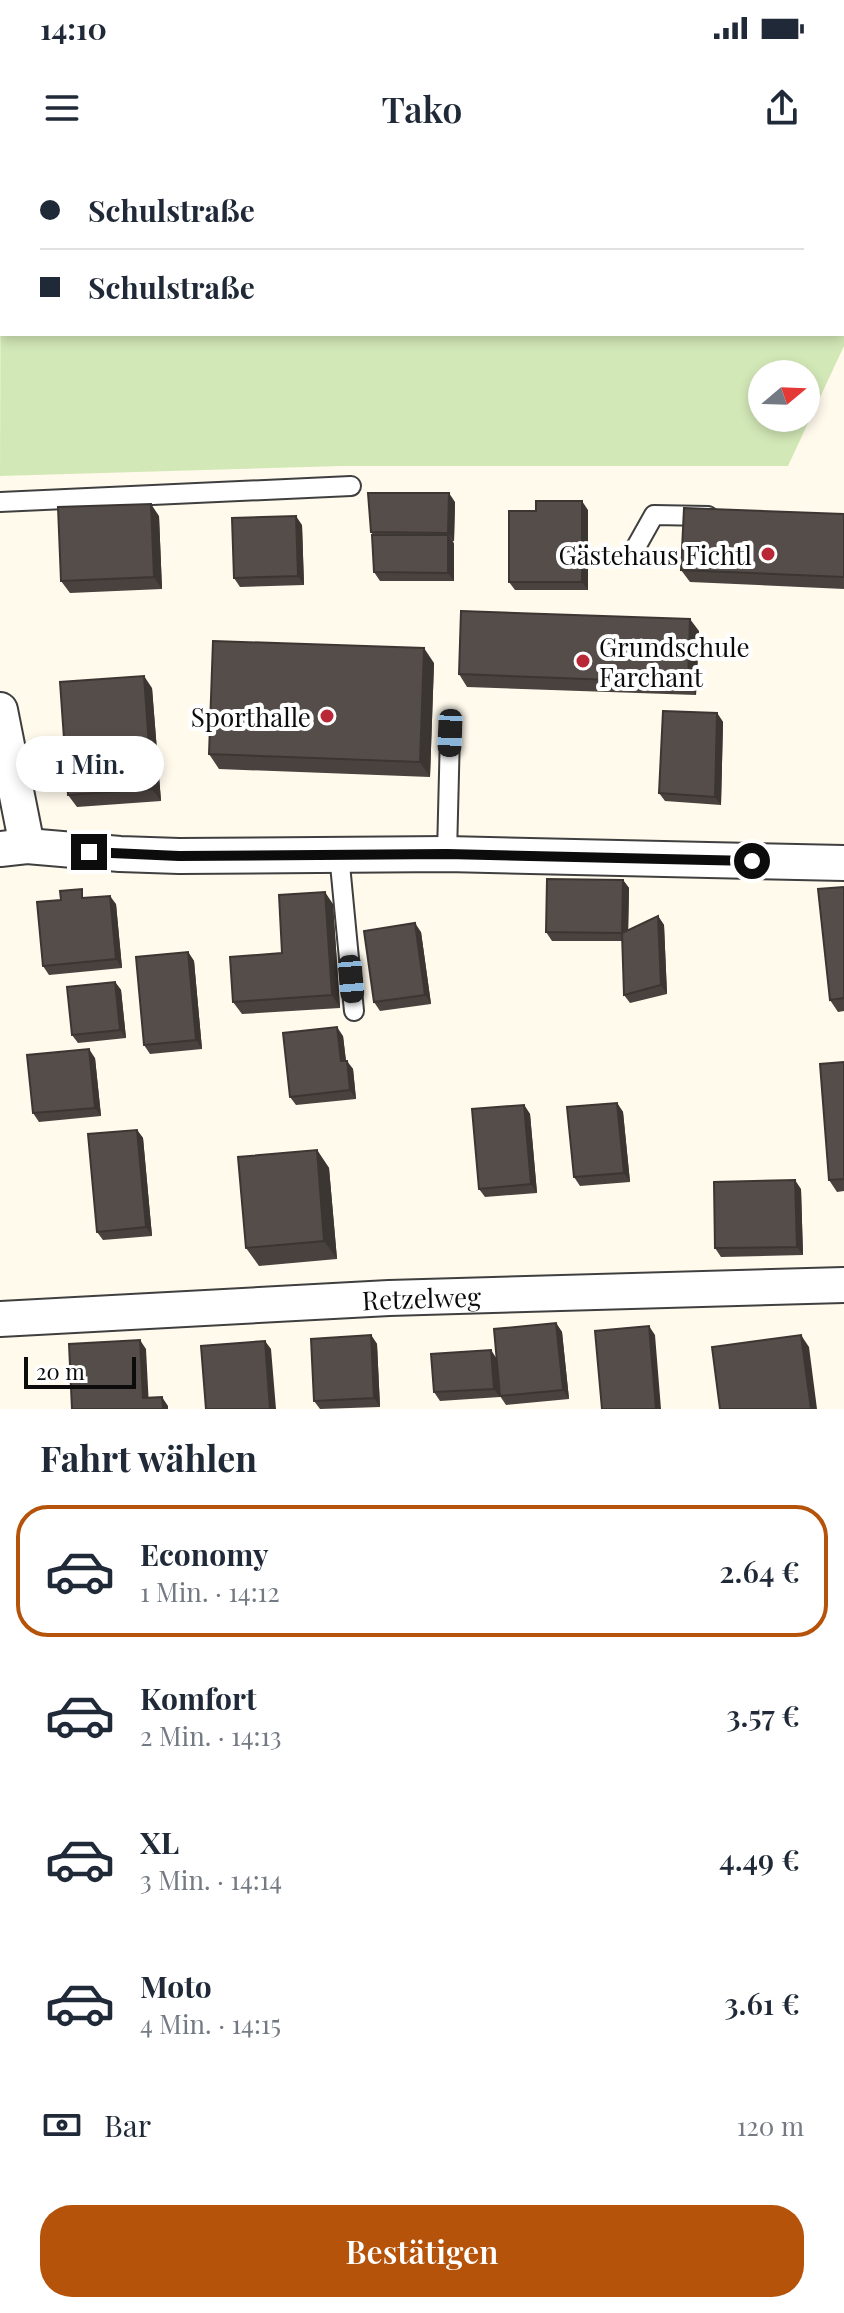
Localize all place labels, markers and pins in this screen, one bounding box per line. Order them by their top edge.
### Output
place label: Gästehaus Fichtl [559,537,752,572]
marker: Gästehaus Fichtl [759,545,777,563]
place label: Grundschule Farchant [599,629,750,694]
marker: Grundschule Farchant [574,652,592,670]
place label: Sporthalle [191,699,311,734]
marker: Sporthalle [318,707,336,725]

